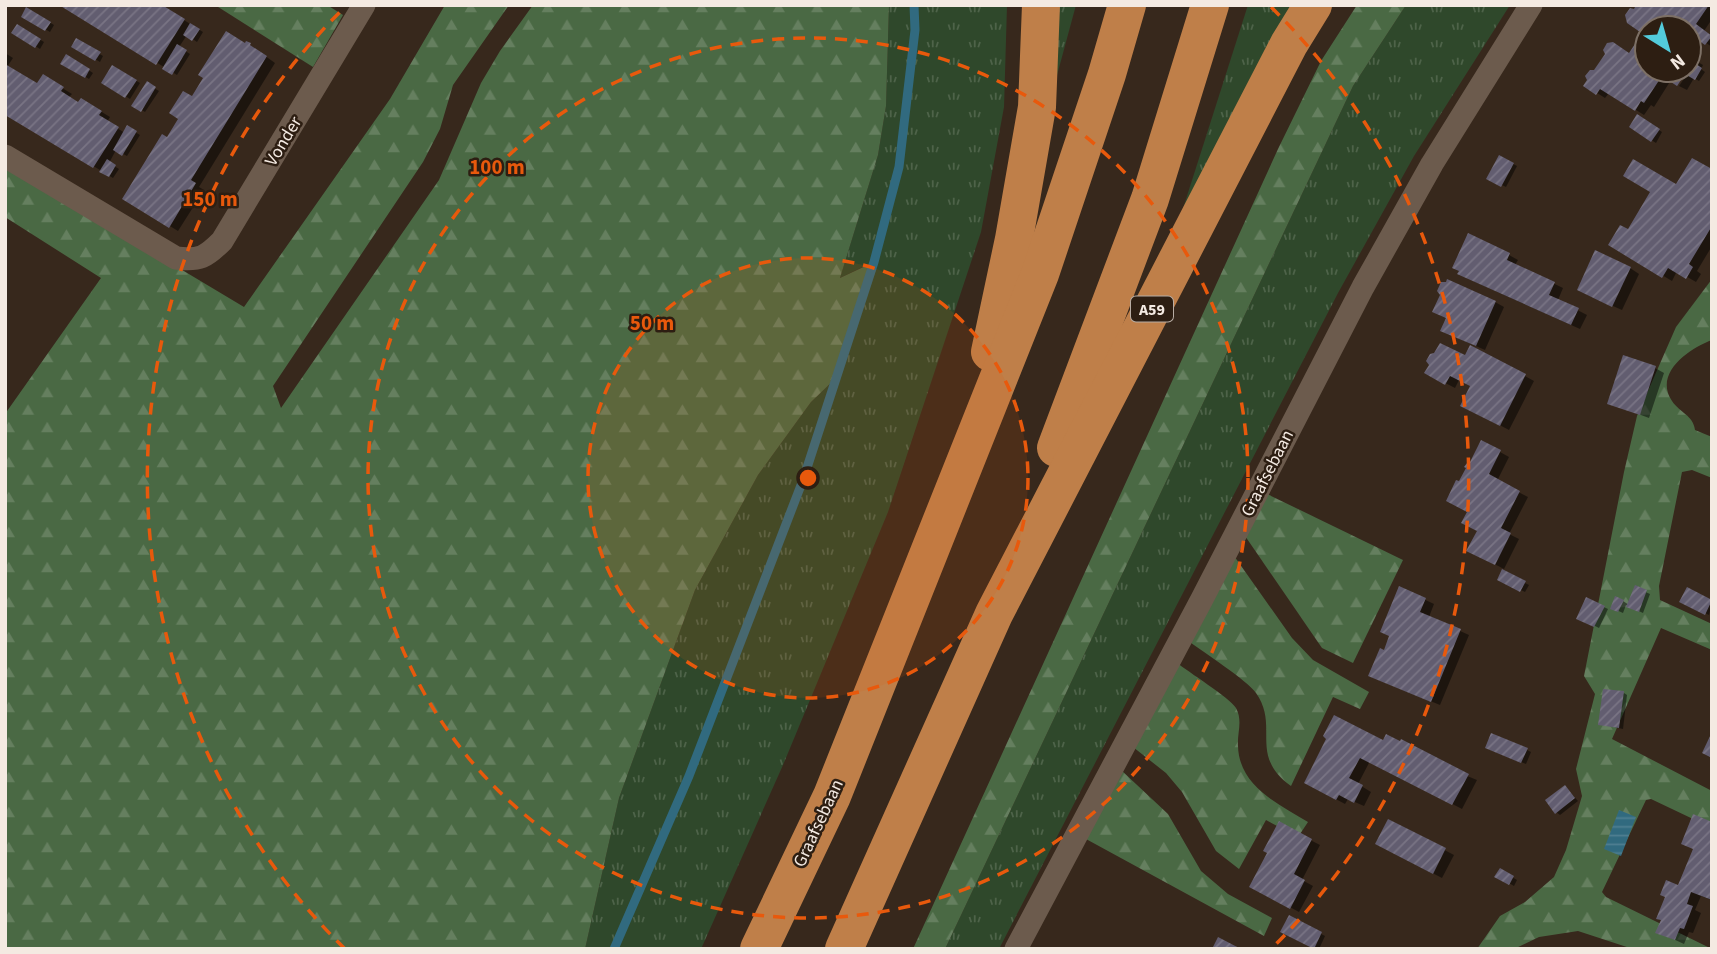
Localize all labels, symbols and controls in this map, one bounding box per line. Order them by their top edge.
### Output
north arrow [1633,14,1703,84]
text: N [1664,47,1691,76]
street label: Vonder [259,111,308,171]
text: 100 m [469,152,525,182]
text: 150 m [182,184,238,214]
road number: A59 [1131,296,1173,322]
text: 50 m [630,308,674,338]
street label: Graafsebaan [1235,425,1300,521]
centre of rings [796,466,820,490]
street label: Graafsebaan [787,775,850,871]

